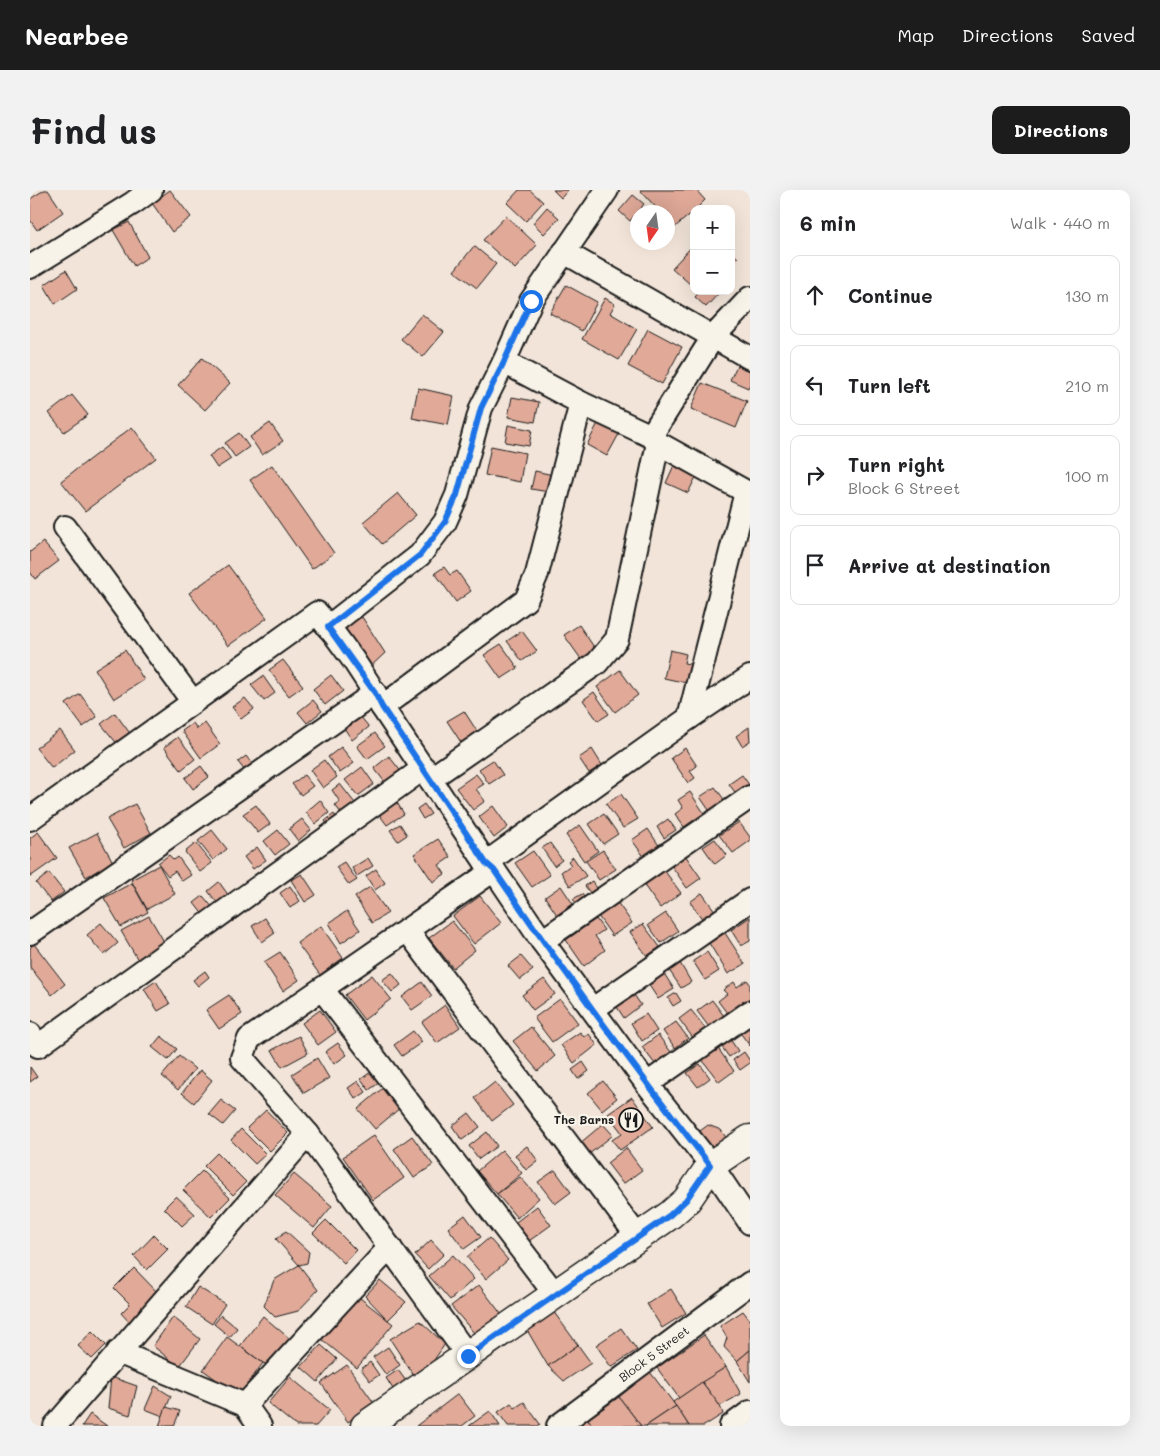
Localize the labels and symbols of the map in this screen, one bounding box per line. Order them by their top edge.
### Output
north arrow [630,205,675,250]
route start [520,290,543,313]
restaurant icon: The Barns [618,1107,644,1133]
place label: The Barns [554,1111,614,1127]
street label: Block 5 Street [615,1322,692,1385]
route end [457,1345,480,1368]

